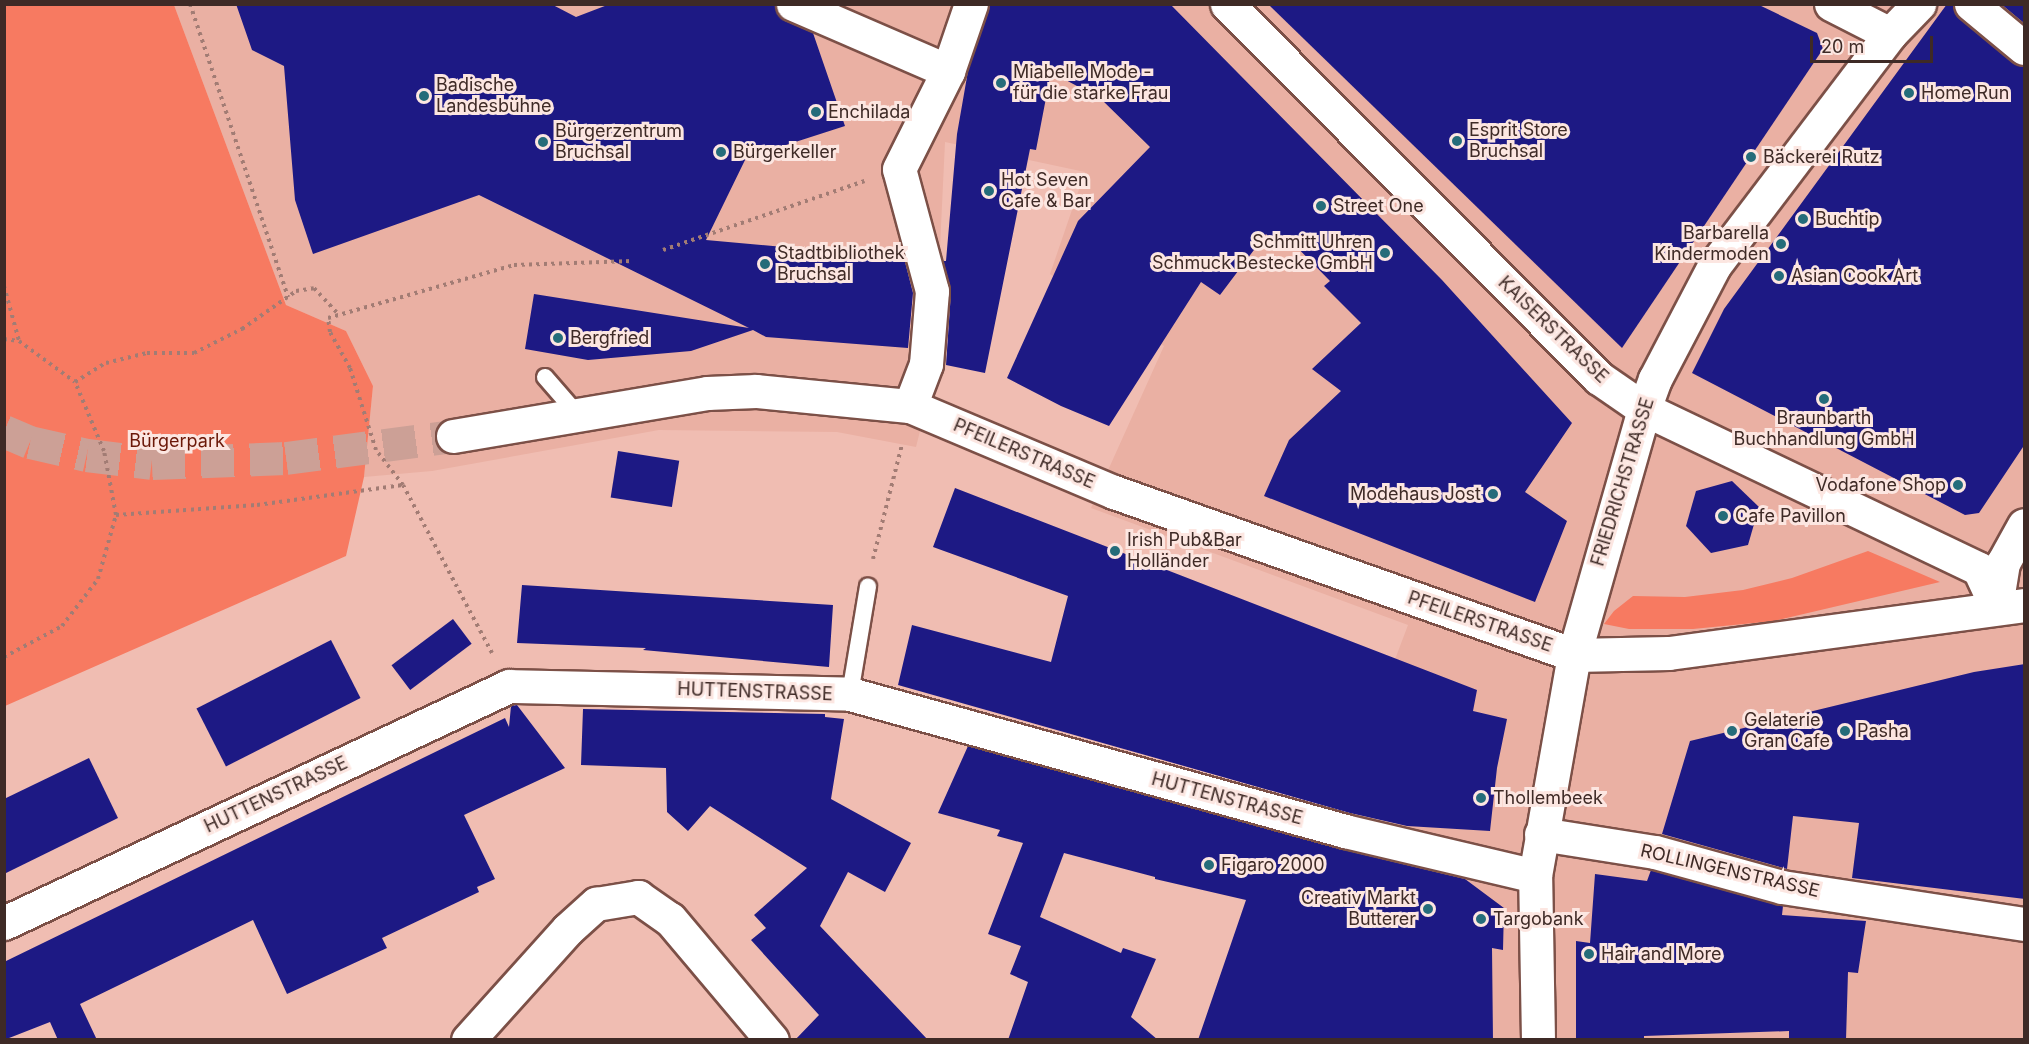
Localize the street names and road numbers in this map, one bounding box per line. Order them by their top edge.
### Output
street label: KAISERSTRASSE [1494,272,1612,388]
street label: FRIEDRICHSTRASSE [1587,395,1659,569]
street label: PFEILERSTRASSE [950,414,1098,494]
street label: PFEILERSTRASSE [1405,587,1555,657]
street label: HUTTENSTRASSE [677,678,833,706]
street label: HUTTENSTRASSE [201,752,351,838]
street label: HUTTENSTRASSE [1149,768,1305,830]
street label: ROLLINGENSTRASSE [1638,840,1822,902]

